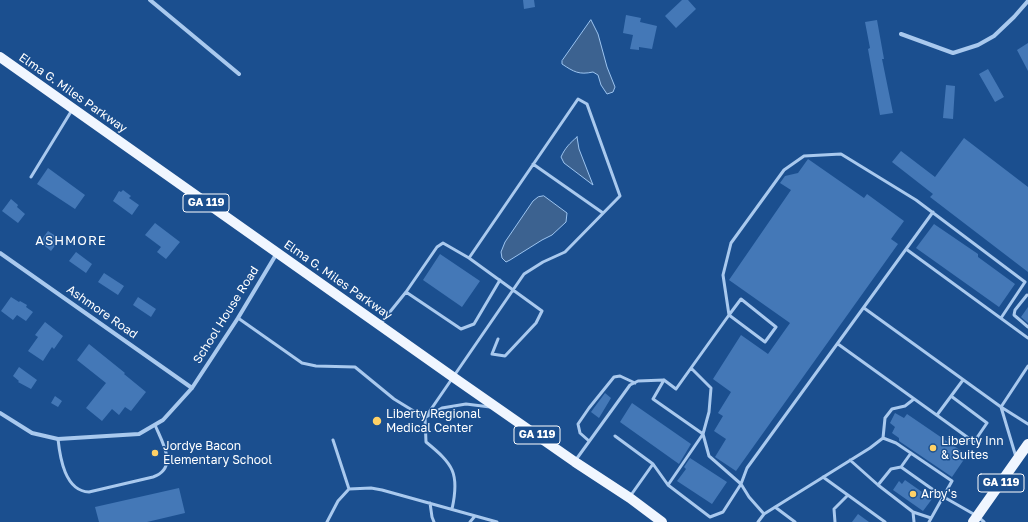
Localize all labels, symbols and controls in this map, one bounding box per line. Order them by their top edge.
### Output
street label: Elma G. Miles Parkway [16,50,130,136]
road number: GA 119 [183,194,229,212]
district label: ASHMORE [35,233,107,249]
street label: Elma G. Miles Parkway [281,237,395,323]
street label: School House Road [190,264,262,366]
street label: Ashmore Road [64,282,140,342]
place label: Liberty Regional Medical Center [386,407,481,435]
marker: Liberty Regional Medical Center [371,415,383,427]
road number: GA 119 [514,426,560,444]
place label: Liberty Inn & Suites [941,434,1004,462]
place label: Jordye Bacon Elementary School [163,439,272,467]
marker: Liberty Inn & Suites [928,443,938,453]
marker: Jordye Bacon Elementary School [150,448,160,458]
road number: GA 119 [978,474,1024,492]
place label: Arby's [921,487,957,501]
marker: Arby's [908,489,918,499]

